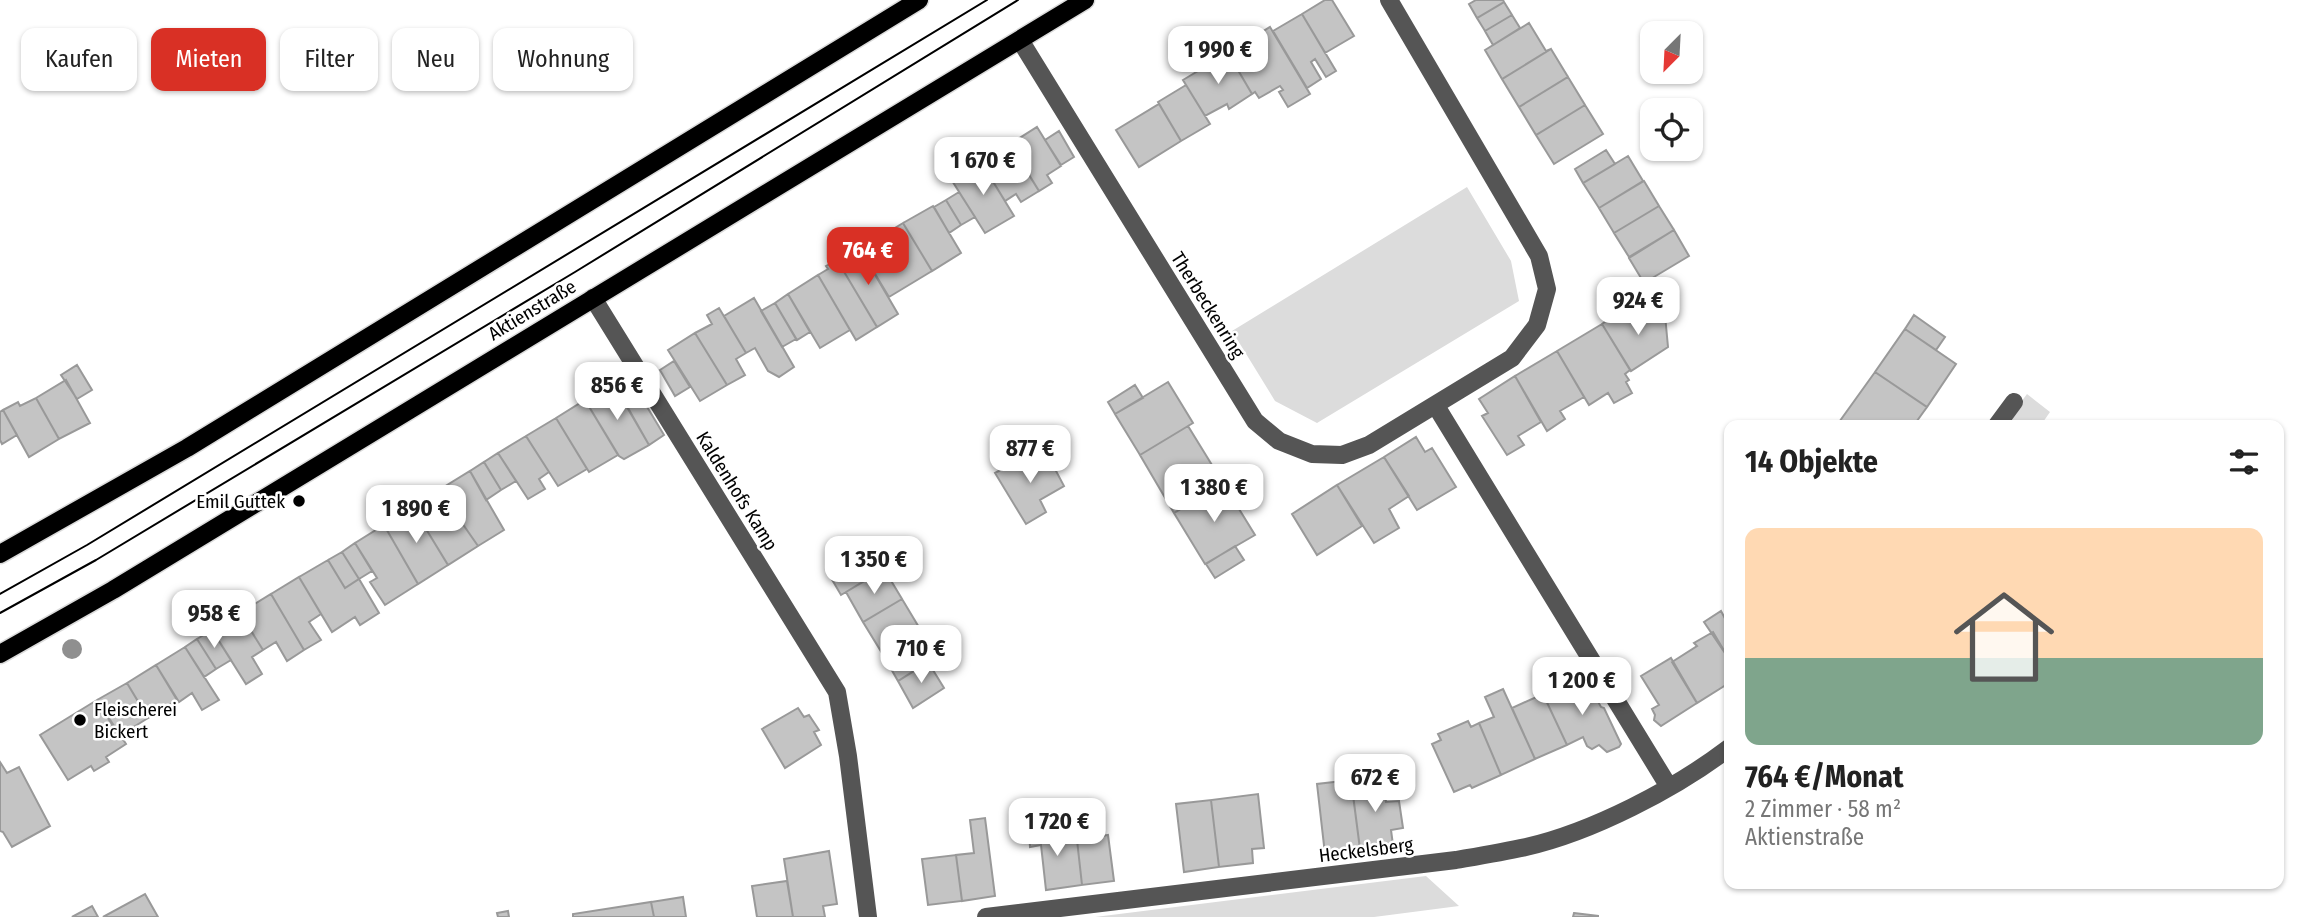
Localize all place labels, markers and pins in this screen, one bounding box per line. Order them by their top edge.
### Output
pin: 1 990 € [1153,27,1283,86]
pin: 1 670 € [918,138,1048,197]
pin: 764 € [819,228,917,287]
pin: 924 € [1589,278,1687,337]
pin: 856 € [568,362,666,422]
pin: 877 € [981,426,1079,485]
pin: 1 380 € [1149,464,1279,524]
pin: 1 890 € [351,486,481,545]
place label: Emil Guttek [196,490,285,513]
marker: Emil Guttek [291,493,307,509]
pin: 1 350 € [809,536,939,596]
pin: 958 € [165,590,263,650]
pin: 710 € [872,626,970,685]
pin: 1 200 € [1517,658,1647,717]
place label: Fleischerei Bickert [94,698,177,743]
marker: Fleischerei Bickert [72,712,88,728]
pin: 672 € [1326,754,1424,814]
pin: 1 720 € [992,798,1122,858]

